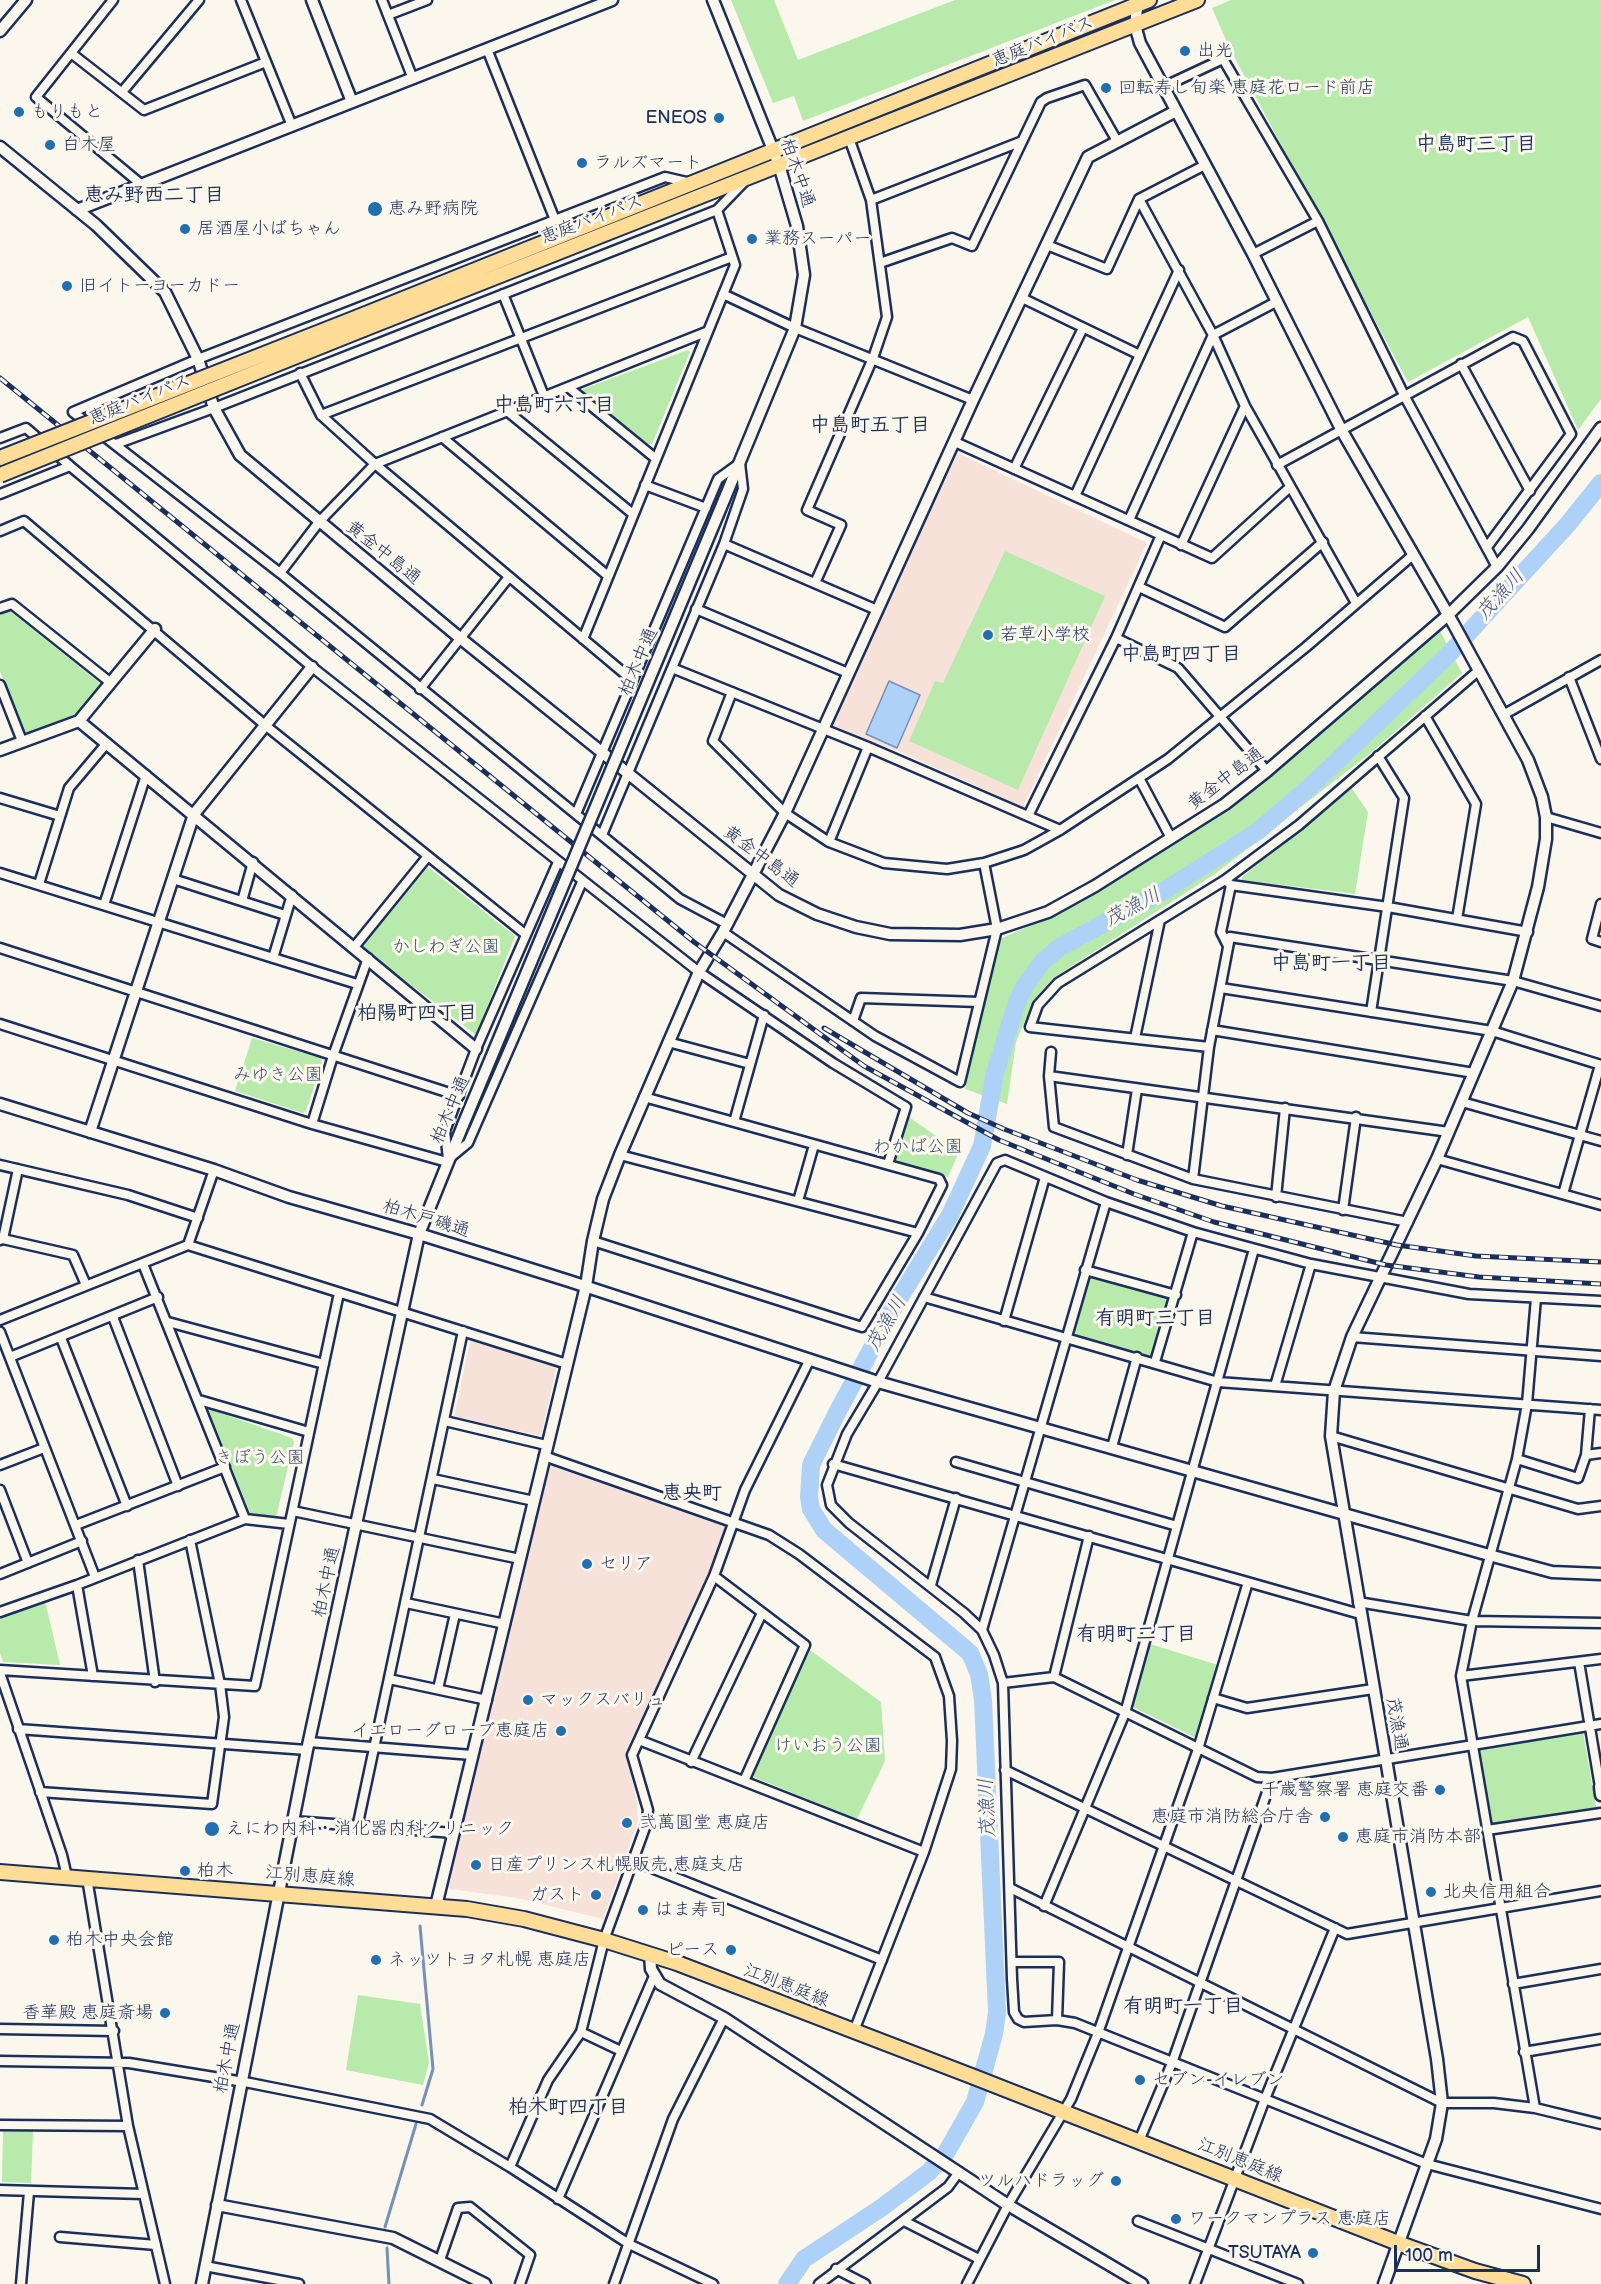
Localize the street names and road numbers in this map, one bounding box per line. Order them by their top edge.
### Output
street label: 恵庭バイパス [989,12,1097,72]
street label: 柏木中通 [775,135,819,211]
street label: 恵庭バイパス [538,191,646,249]
street label: 恵庭バイパス [86,370,194,430]
street label: 黄金中島通 [341,516,425,590]
street label: 柏木中通 [615,625,663,699]
street label: 黄金中島通 [1184,743,1268,815]
street label: 黄金中島通 [719,821,803,893]
street label: 柏木中通 [427,1073,475,1147]
street label: 柏木戸磯通 [380,1196,472,1242]
street label: 柏木中通 [309,1545,345,1619]
street label: 茂漁通 [1381,1696,1411,1752]
street label: 江別恵庭線 [264,1862,356,1892]
street label: 江別恵庭線 [740,1960,832,2012]
street label: 柏木中通 [211,2021,245,2095]
street label: 江別恵庭線 [1194,2134,1286,2188]

